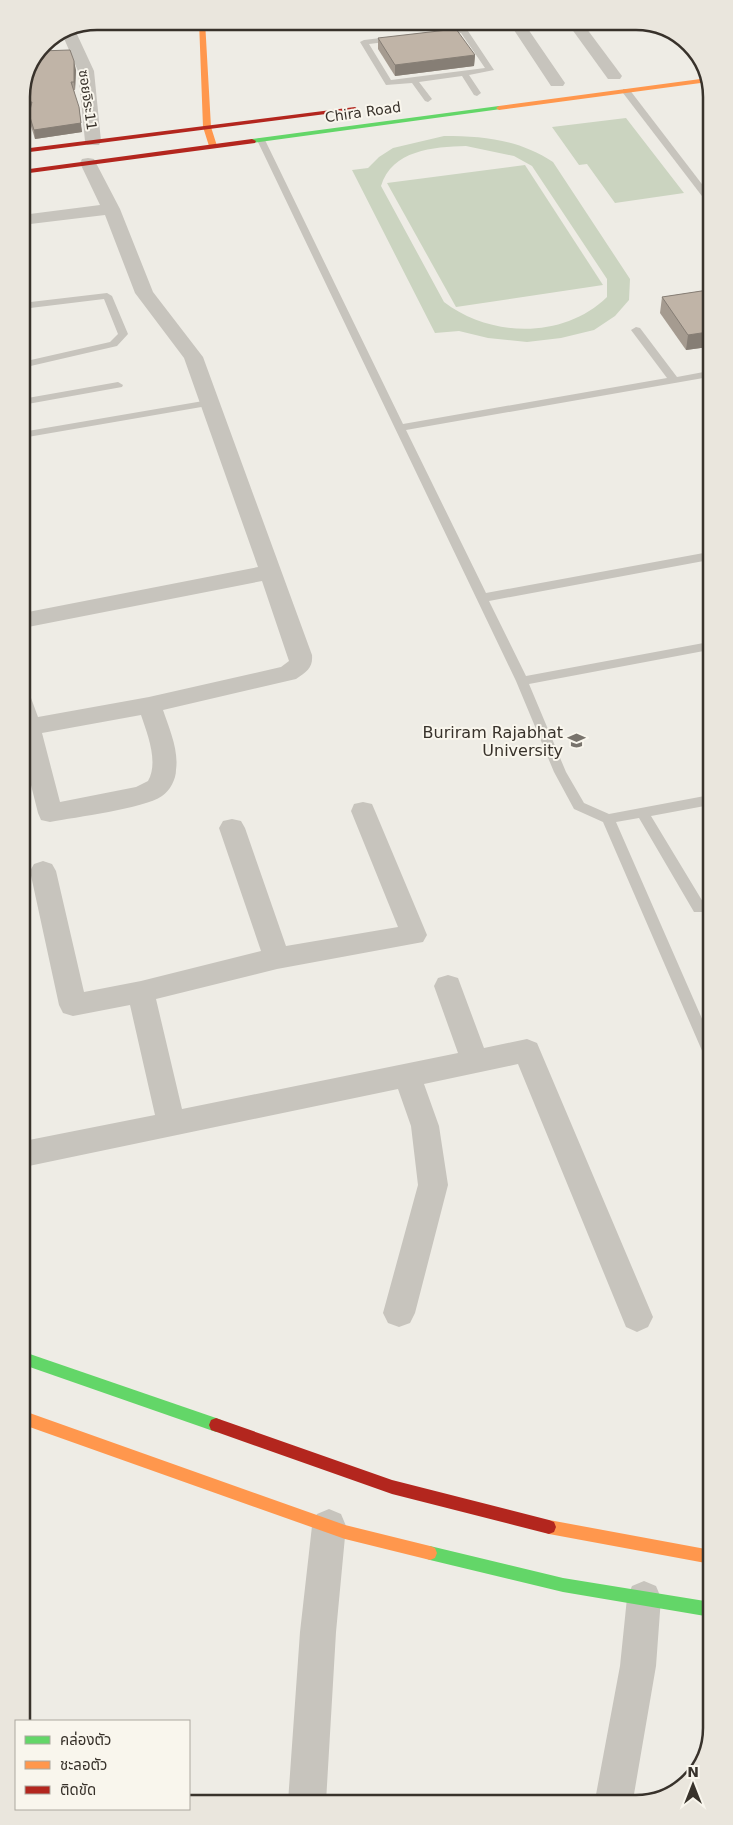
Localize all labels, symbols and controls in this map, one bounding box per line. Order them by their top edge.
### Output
street label: ซอยจิระ11 [76,69,100,131]
street label: Chira Road [324,99,402,125]
place label: Buriram Rajabhat University [423,723,563,760]
school or university icon: Buriram Rajabhat University [567,731,587,751]
legend [15,1720,190,1810]
text: คล่องตัว [60,1731,111,1749]
text: ชะลอตัว [60,1756,107,1774]
north arrow [668,1760,718,1810]
text: N [687,1764,699,1780]
text: ติดขัด [60,1781,96,1799]

